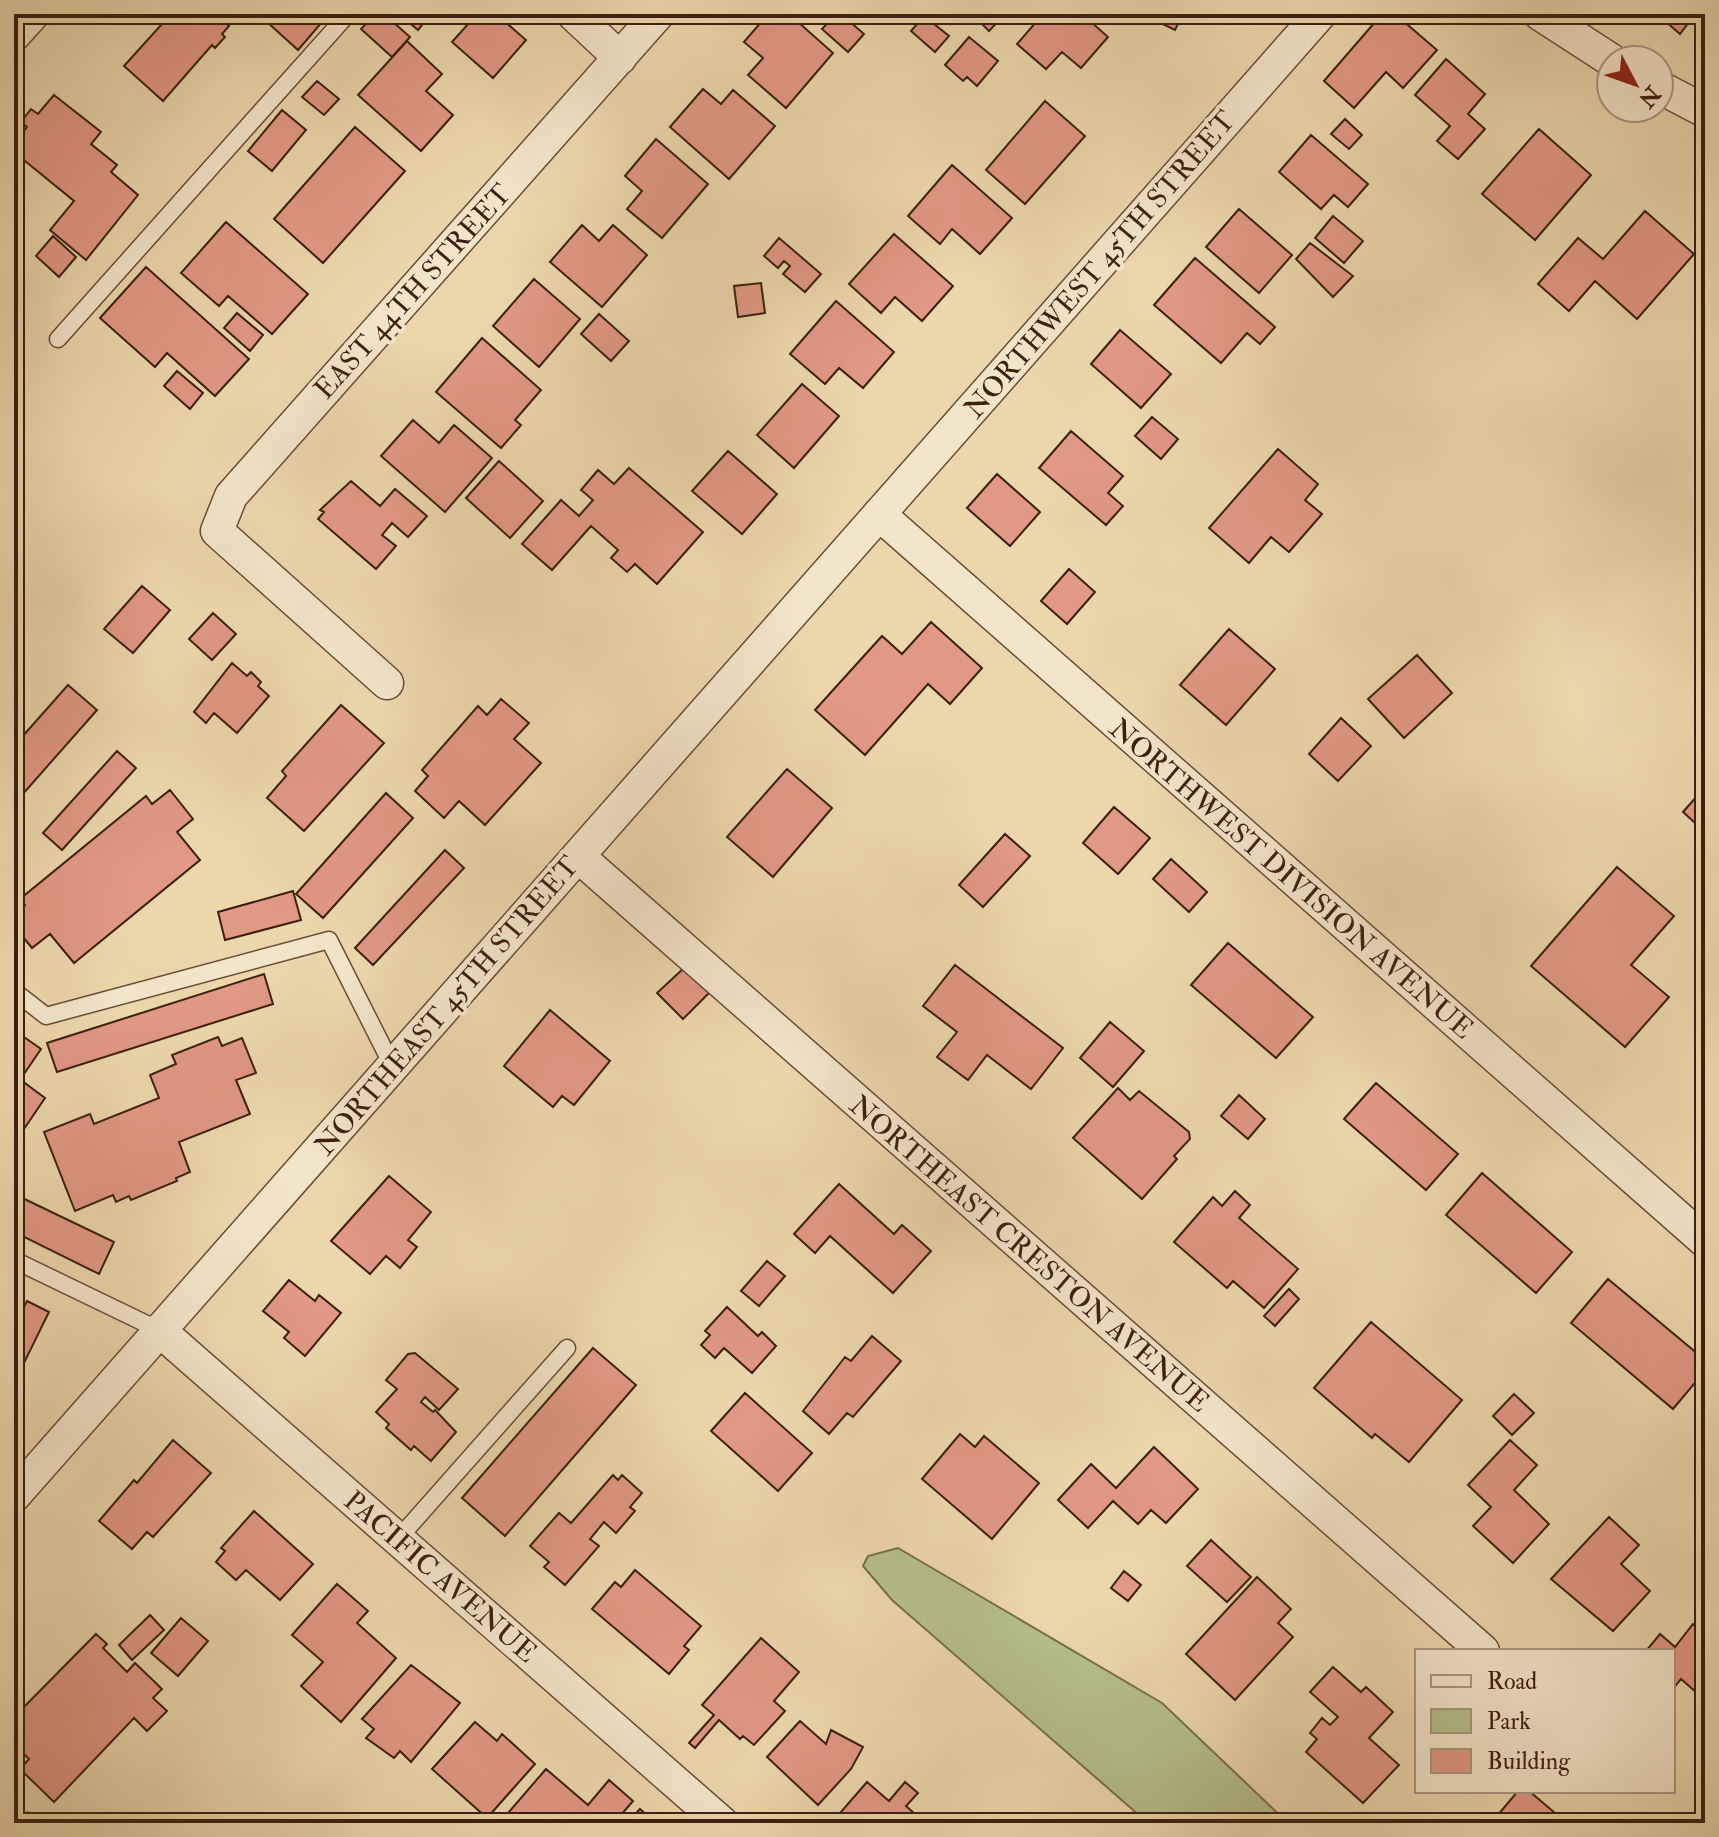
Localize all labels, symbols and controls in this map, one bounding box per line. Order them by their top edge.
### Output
north arrow [1595,44,1675,124]
text: N [1632,79,1667,113]
street label: NORTHWEST 45TH STREET [957,104,1243,426]
street label: EAST 44TH STREET [307,177,519,407]
street label: NORTHWEST DIVISION AVENUE [1102,711,1480,1047]
street label: NORTHEAST 45TH STREET [308,849,587,1163]
street label: NORTHEAST CRESTON AVENUE [842,1088,1216,1420]
street label: PACIFIC AVENUE [336,1484,544,1671]
legend [1415,1649,1675,1793]
text: Road [1487,1666,1537,1697]
text: Park [1487,1706,1531,1737]
text: Building [1487,1746,1571,1777]

